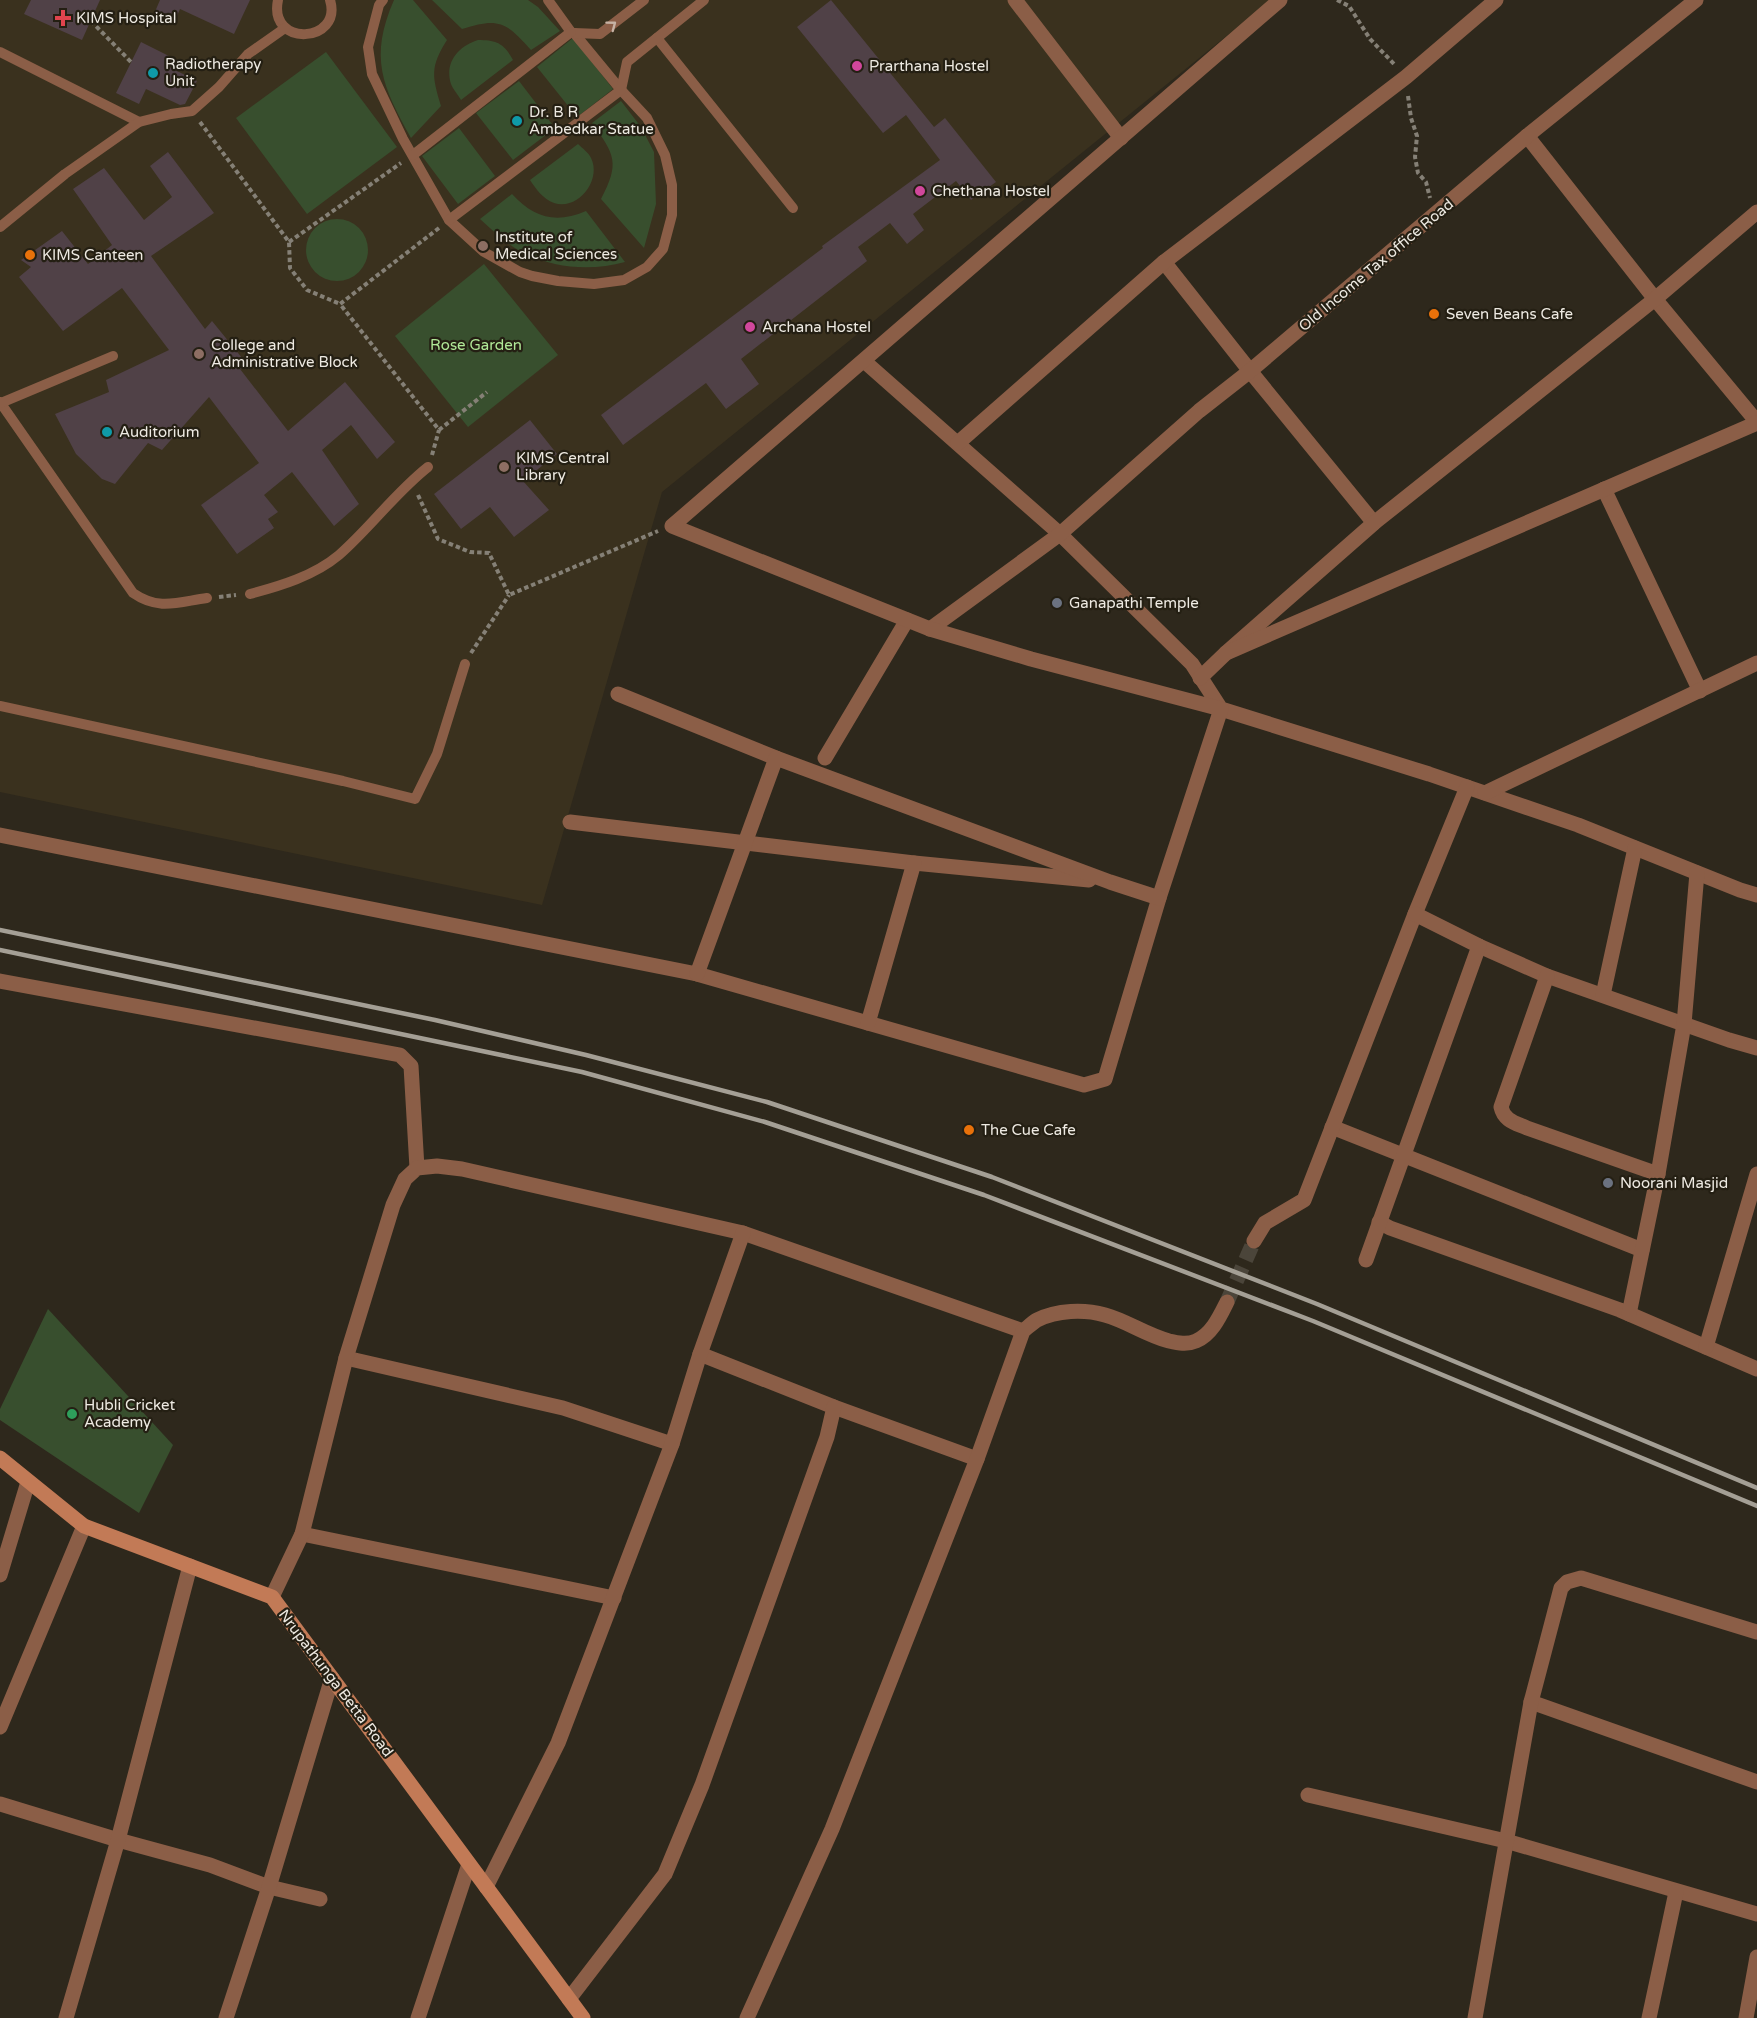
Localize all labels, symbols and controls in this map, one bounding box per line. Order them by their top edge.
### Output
marker: KIMS Hospital [54,9,72,27]
place label: KIMS Hospital [76,9,177,27]
one-way arrow [605,21,616,32]
place label: Radiotherapy Unit [165,55,261,90]
place label: Prarthana Hostel [869,57,989,75]
marker: Prarthana Hostel [850,59,864,73]
marker: Radiotherapy Unit [146,66,160,80]
place label: Dr. B R Ambedkar Statue [529,103,654,138]
marker: Dr. B R Ambedkar Statue [510,114,524,128]
place label: Chethana Hostel [932,182,1050,200]
marker: Chethana Hostel [913,184,927,198]
street label: Old Income Tax office Road [1295,195,1457,335]
place label: Institute of Medical Sciences [495,228,617,263]
marker: Institute of Medical Sciences [476,239,490,253]
place label: KIMS Canteen [42,246,144,264]
marker: KIMS Canteen [23,248,37,262]
place label: Seven Beans Cafe [1446,305,1573,323]
marker: Seven Beans Cafe [1427,307,1441,321]
place label: Archana Hostel [762,318,871,336]
marker: Archana Hostel [743,320,757,334]
place label: College and Administrative Block [211,336,358,371]
park label: Rose Garden [430,336,522,354]
marker: College and Administrative Block [192,347,206,361]
place label: Auditorium [119,423,199,441]
marker: Auditorium [100,425,114,439]
place label: KIMS Central Library [516,449,609,484]
marker: KIMS Central Library [497,460,511,474]
place label: Ganapathi Temple [1069,594,1199,612]
marker: Ganapathi Temple [1050,596,1064,610]
place label: The Cue Cafe [981,1121,1076,1139]
marker: The Cue Cafe [962,1123,976,1137]
place label: Noorani Masjid [1620,1174,1728,1192]
marker: Noorani Masjid [1601,1176,1615,1190]
place label: Hubli Cricket Academy [84,1396,175,1431]
marker: Hubli Cricket Academy [65,1407,79,1421]
street label: Nrupathunga Betta Road [275,1606,397,1760]

